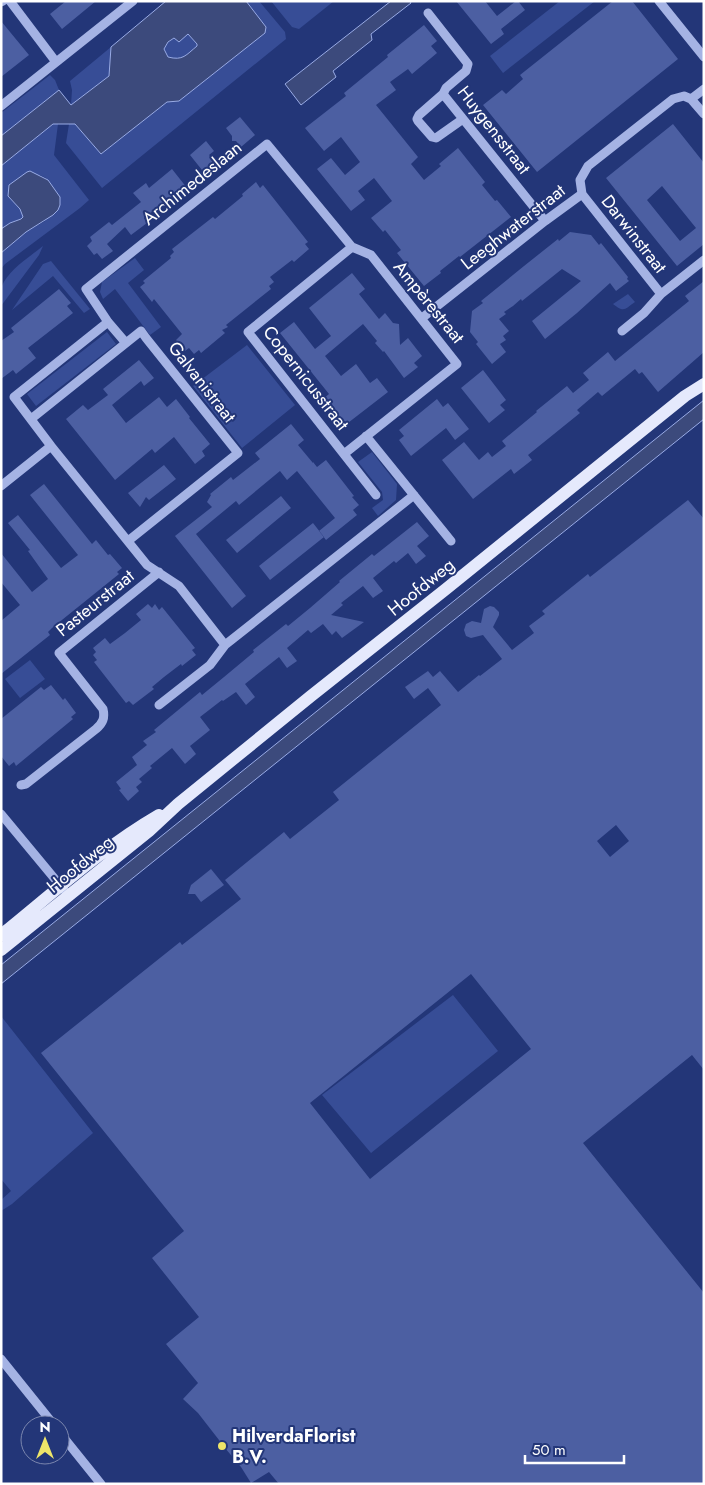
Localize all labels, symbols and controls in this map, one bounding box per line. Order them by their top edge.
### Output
street label: Huygensstraat [451,80,537,180]
street label: Archimedeslaan [137,135,247,231]
street label: Leeghwaterstraat [455,177,571,276]
street label: Darwinstraat [595,189,673,279]
street label: Ampèrestraat [387,255,471,350]
street label: Copernicusstraat [257,320,356,436]
street label: Galvanistraat [162,336,242,429]
street label: Hoofdweg [382,552,460,622]
street label: Pasteurstraat [50,563,140,643]
street label: Hoofdweg [41,829,119,899]
north arrow [20,1415,70,1465]
text: N [39,1417,51,1437]
place label: HilverdaFlorist B.V. [232,1423,356,1470]
scale bar [525,1432,624,1464]
text: 50 m [532,1439,566,1461]
marker: HilverdaFlorist B.V. [216,1440,228,1452]

